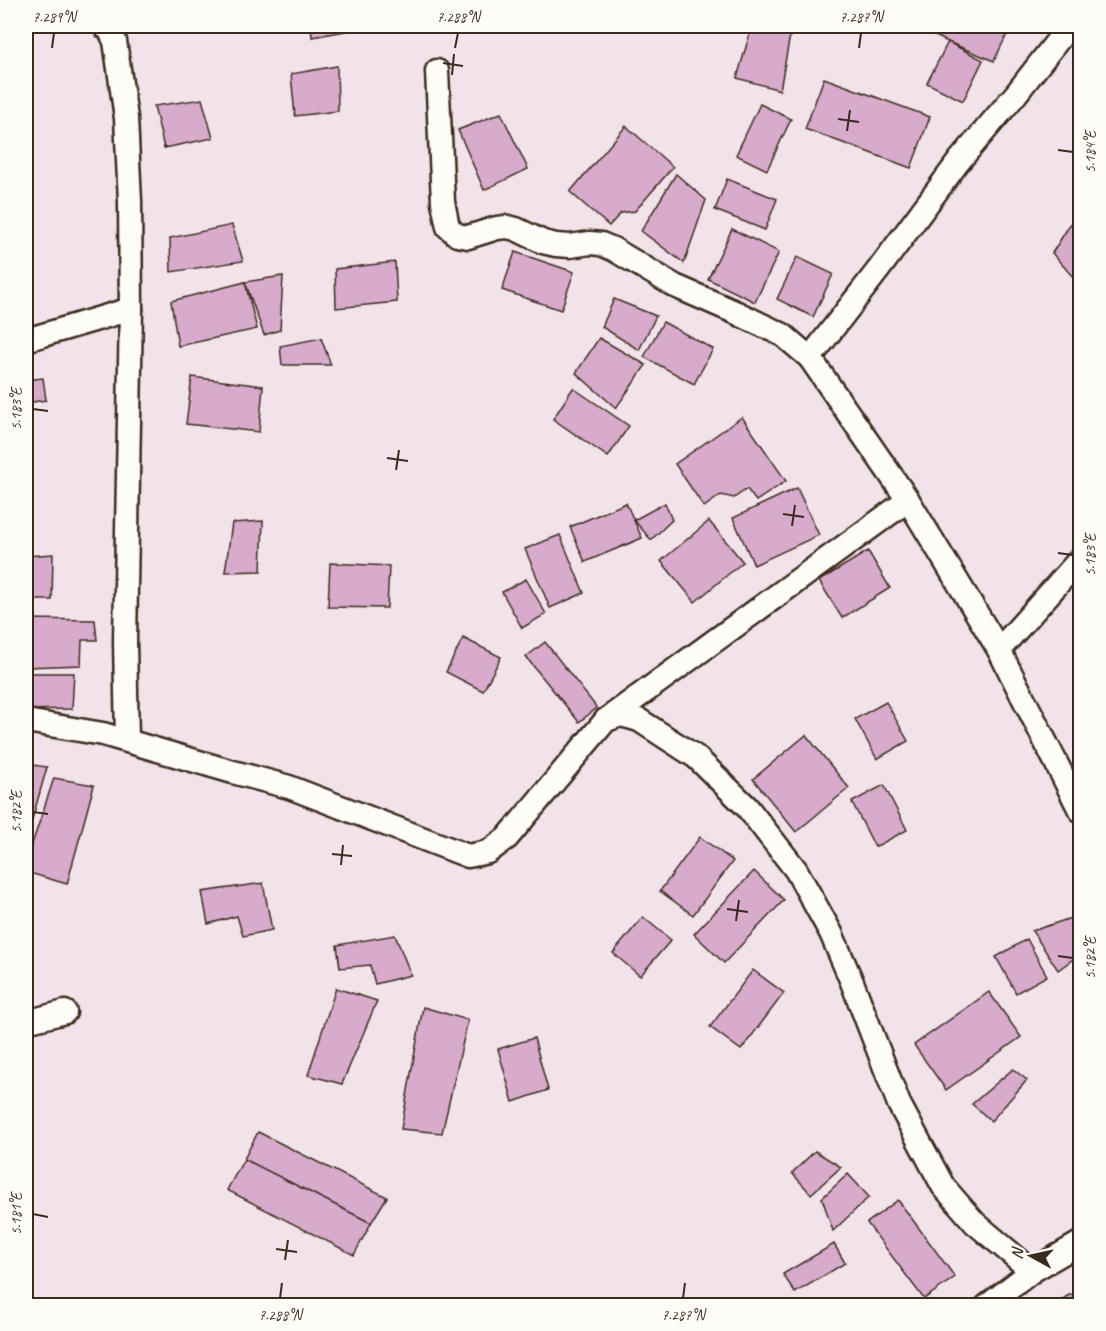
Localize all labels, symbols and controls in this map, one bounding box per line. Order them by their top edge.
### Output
text: 7.289°N [32,8,79,27]
text: 7.288°N [436,8,483,27]
text: 7.287°N [839,8,886,27]
text: 5.184°E [1081,129,1100,173]
text: 5.183°E [7,386,26,430]
text: 5.183°E [1081,532,1100,576]
text: 5.182°E [7,789,26,833]
text: 5.182°E [1081,935,1100,979]
text: 5.181°E [7,1191,26,1235]
north arrow [1001,1226,1061,1286]
text: N [1007,1245,1028,1260]
text: 7.288°N [258,1306,305,1325]
text: 7.287°N [661,1306,708,1325]

